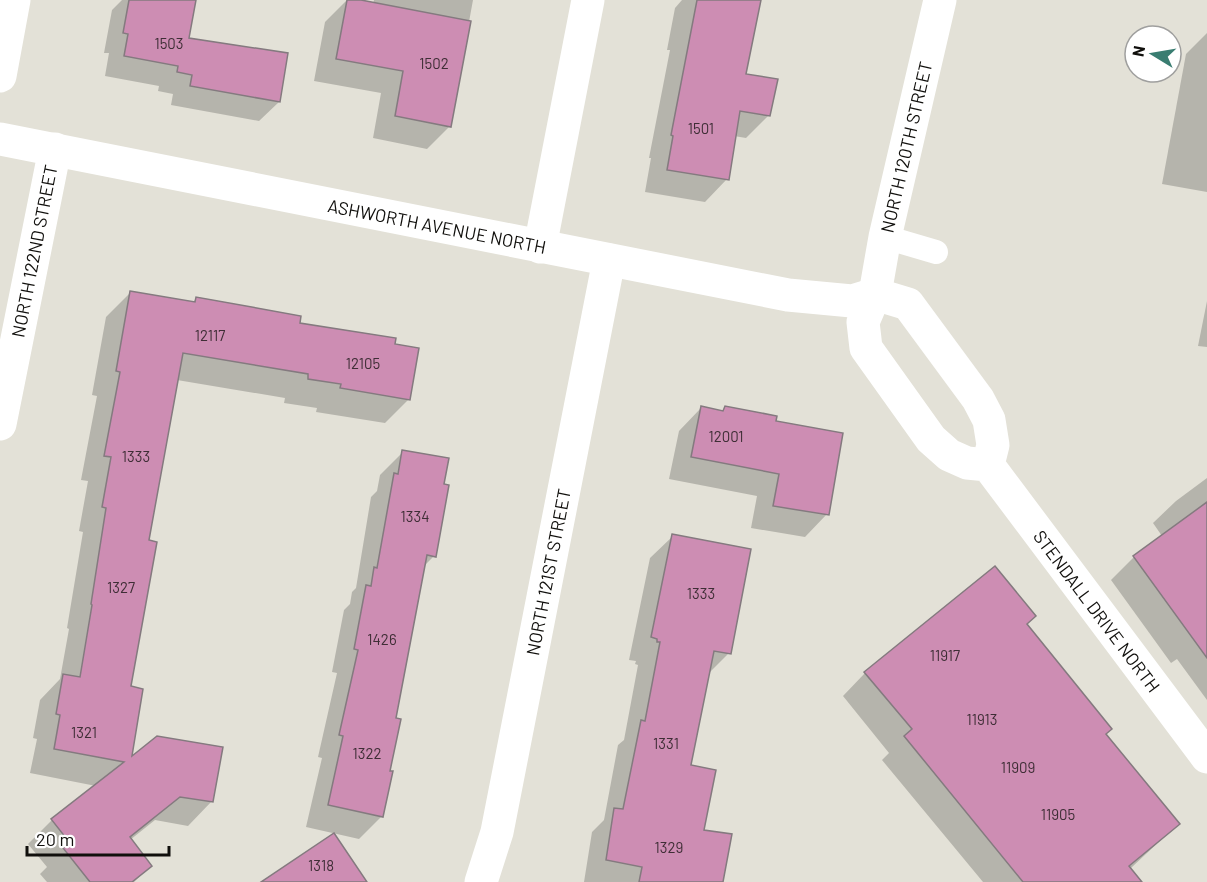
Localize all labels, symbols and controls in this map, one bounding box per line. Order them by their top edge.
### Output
north arrow [1123,24,1183,84]
house number: 1503 [154,34,184,52]
text: N [1127,44,1148,58]
house number: 1502 [419,54,449,72]
street label: NORTH 120TH STREET [876,59,936,235]
house number: 1501 [688,119,714,137]
street label: NORTH 122ND STREET [6,163,62,339]
street label: ASHWORTH AVENUE NORTH [326,194,548,258]
house number: 12117 [195,326,225,344]
house number: 12105 [346,354,380,372]
house number: 12001 [708,427,744,445]
house number: 1333 [122,447,150,465]
street label: NORTH 121ST STREET [521,487,575,657]
house number: 1334 [401,507,429,525]
street label: STENDALL DRIVE NORTH [1029,526,1165,696]
house number: 1327 [107,578,135,596]
house number: 1333 [687,584,715,602]
house number: 1426 [367,630,397,648]
house number: 11917 [930,646,960,664]
house number: 11913 [966,710,998,728]
house number: 1321 [71,723,97,741]
house number: 1331 [653,734,679,752]
house number: 1322 [352,744,382,762]
house number: 11909 [1001,758,1035,776]
house number: 11905 [1041,805,1075,823]
scale bar [27,819,170,857]
text: 20 m [36,828,74,850]
house number: 1329 [655,838,683,856]
house number: 1318 [308,856,334,874]

